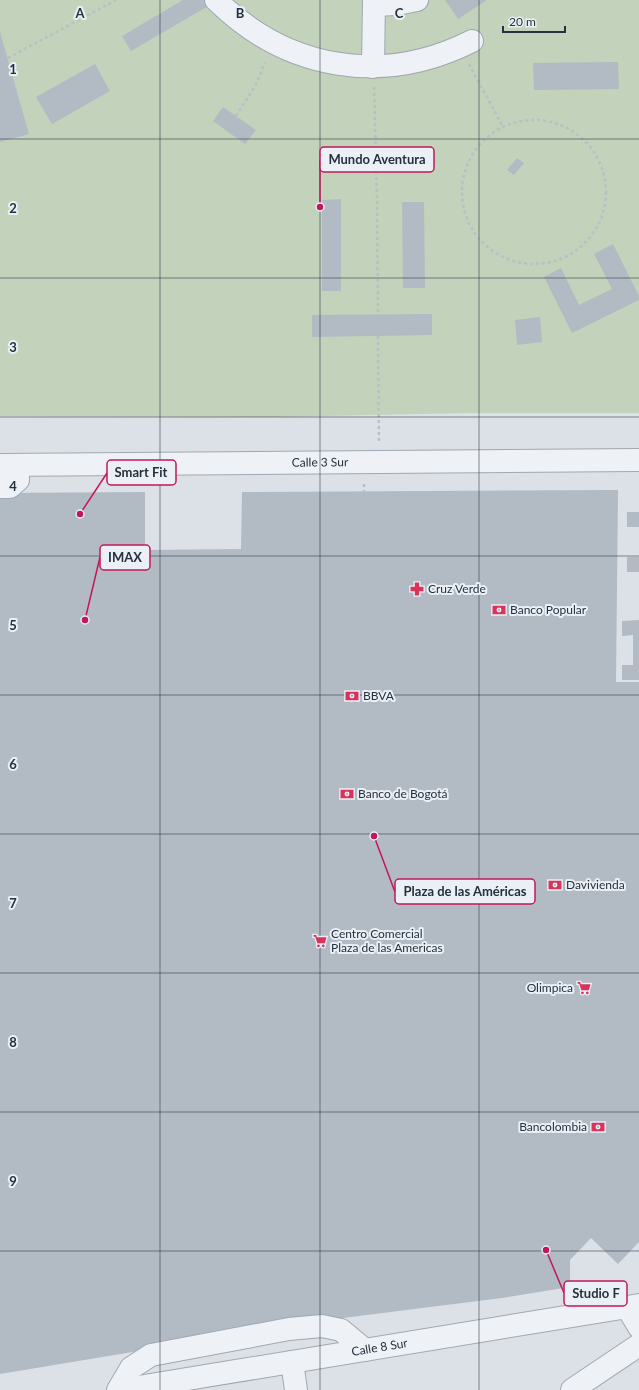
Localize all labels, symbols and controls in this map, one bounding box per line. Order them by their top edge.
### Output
text: A [74,5,85,21]
text: B [236,5,245,21]
text: C [395,5,404,21]
scale bar [503,8,565,34]
text: 20 m [509,14,536,29]
text: 1 [9,61,17,77]
callout: Mundo Aventura [320,147,434,172]
text: Mundo Aventura [328,151,426,167]
text: 2 [9,200,17,216]
text: 3 [9,339,17,355]
street label: Calle 3 Sur [292,454,349,470]
callout: Smart Fit [107,460,176,485]
text: Smart Fit [115,464,168,480]
text: 4 [9,478,17,494]
callout: IMAX [100,545,150,570]
text: IMAX [108,549,142,565]
pharmacy icon: Cruz Verde [409,581,425,597]
place label: Cruz Verde [428,581,486,596]
bank icon: Banco Popular [491,602,507,618]
place label: Banco Popular [510,602,587,617]
text: 5 [9,617,17,633]
bank icon: BBVA [344,688,360,704]
place label: BBVA [363,688,395,703]
text: 6 [9,756,17,772]
bank icon: Banco de Bogotá [339,786,355,802]
place label: Banco de Bogotá [358,786,448,801]
bank icon: Davivienda [547,877,563,893]
place label: Davivienda [566,877,625,892]
callout: Plaza de las Américas [395,879,535,904]
text: Plaza de las Américas [404,883,527,899]
text: 7 [9,895,17,911]
place label: Centro Comercial Plaza de las Americas [331,926,443,955]
supermarket icon: Centro Comercial Plaza de las Americas [312,933,328,949]
place label: Olimpica [527,980,573,995]
supermarket icon: Olimpica [576,980,592,996]
text: 8 [9,1034,17,1050]
place label: Bancolombia [519,1119,587,1134]
bank icon: Bancolombia [590,1119,606,1135]
text: 9 [9,1173,17,1189]
callout: Studio F [564,1281,627,1306]
text: Studio F [572,1285,620,1301]
street label: Calle 8 Sur [350,1335,409,1359]

